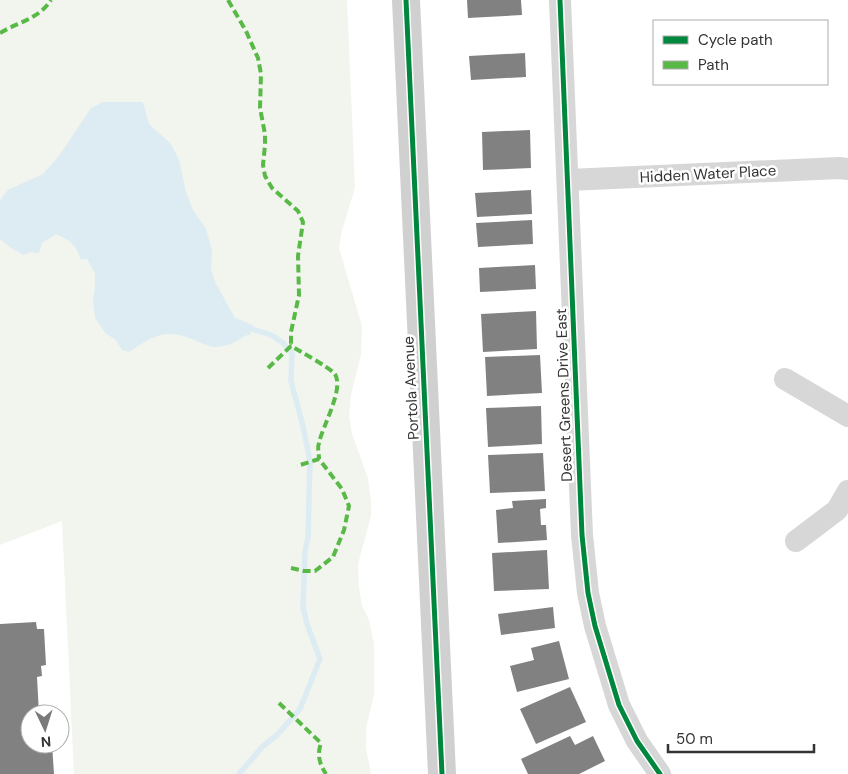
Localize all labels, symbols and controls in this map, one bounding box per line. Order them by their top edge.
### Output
legend [653,20,828,85]
text: Cycle path [698,30,773,50]
text: Path [698,55,729,75]
street label: Hidden Water Place [639,160,777,188]
street label: Desert Greens Drive East [551,308,577,482]
street label: Portola Avenue [398,336,424,440]
north arrow [20,704,70,754]
scale bar [668,722,814,754]
text: 50 m [676,729,713,749]
text: N [40,733,52,751]

